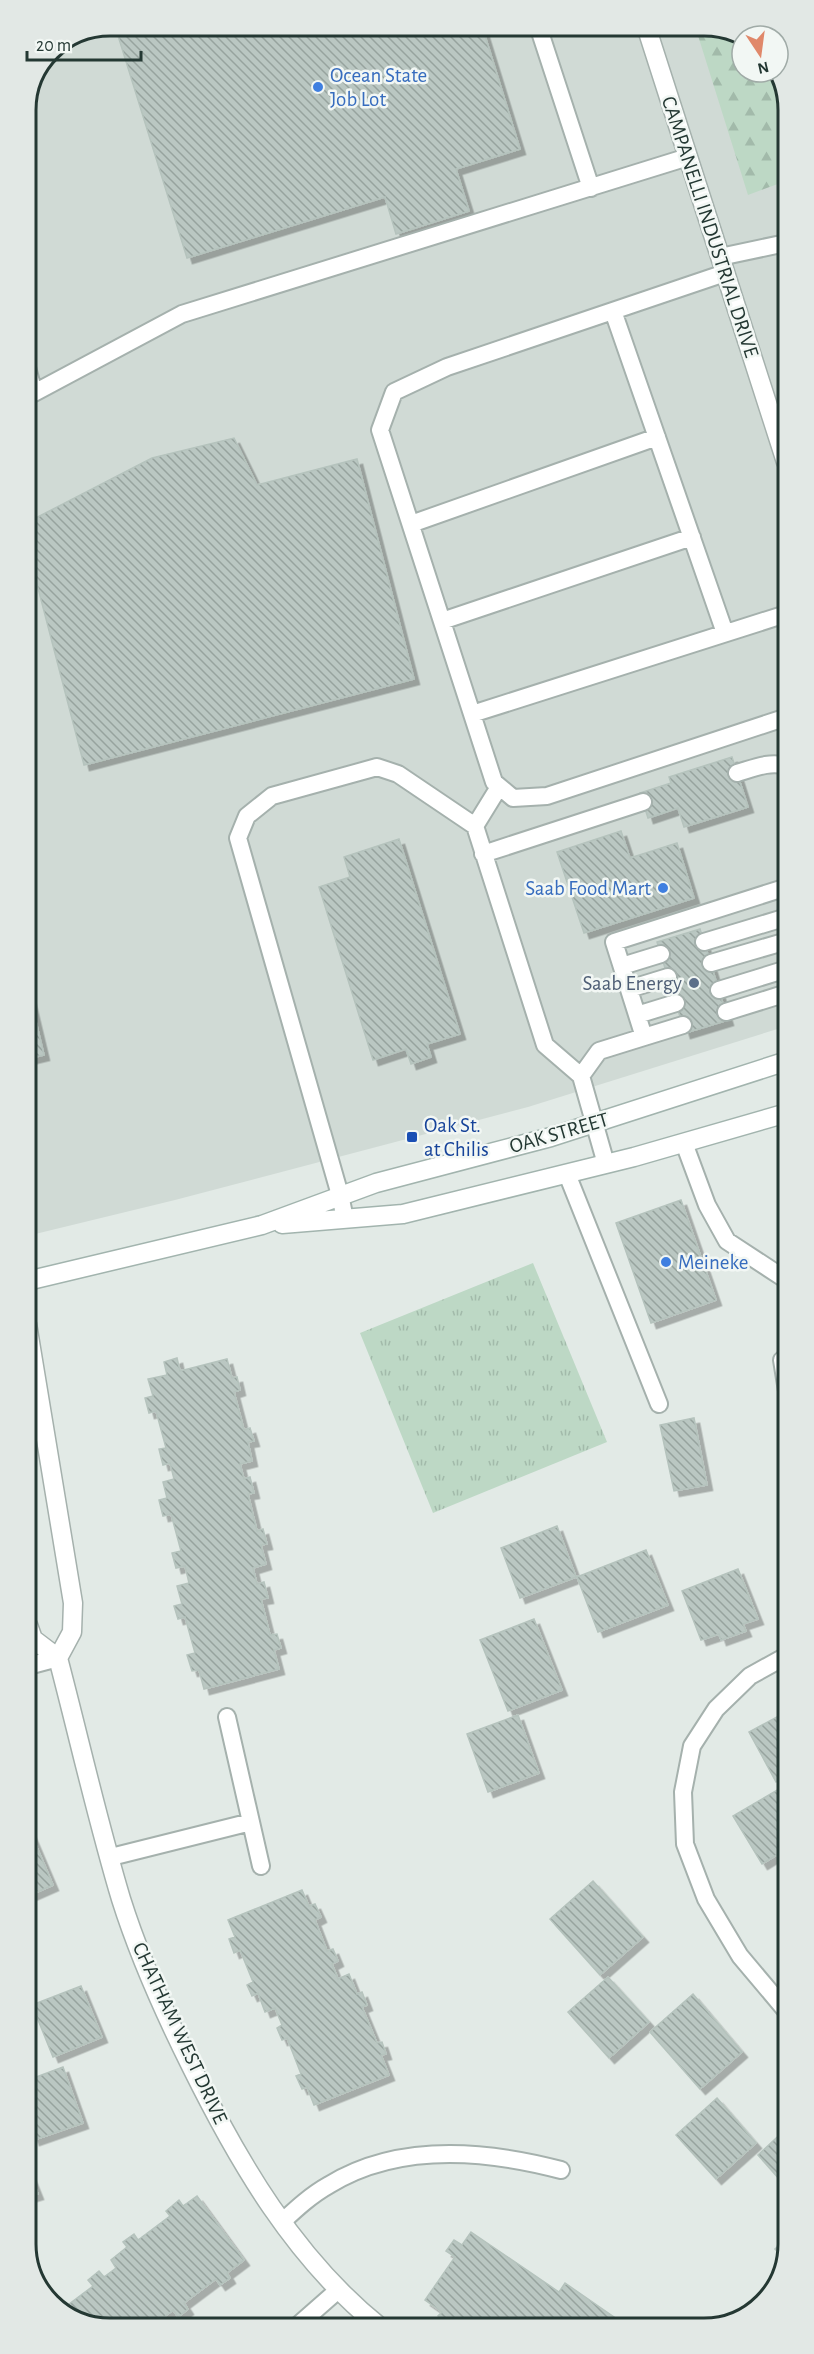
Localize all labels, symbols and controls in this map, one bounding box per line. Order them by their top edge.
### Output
scale bar [27,24,141,62]
north arrow [730,24,790,84]
text: 20 m [36,37,71,55]
text: N [756,59,770,77]
place label: Ocean State Job Lot [330,65,427,110]
marker: Ocean State Job Lot [311,80,325,94]
street label: CAMPANELLI INDUSTRIAL DRIVE [658,94,762,360]
place label: Saab Food Mart [525,878,651,899]
marker: Saab Food Mart [656,881,670,895]
place label: Saab Energy [582,973,682,994]
marker: Saab Energy [687,976,701,990]
street label: OAK STREET [507,1109,611,1157]
place label: Oak St. at Chilis [424,1115,489,1160]
marker: Oak St. at Chilis [405,1130,419,1144]
place label: Meineke [678,1252,748,1273]
marker: Meineke [659,1255,673,1269]
street label: CHATHAM WEST DRIVE [129,1939,231,2127]

